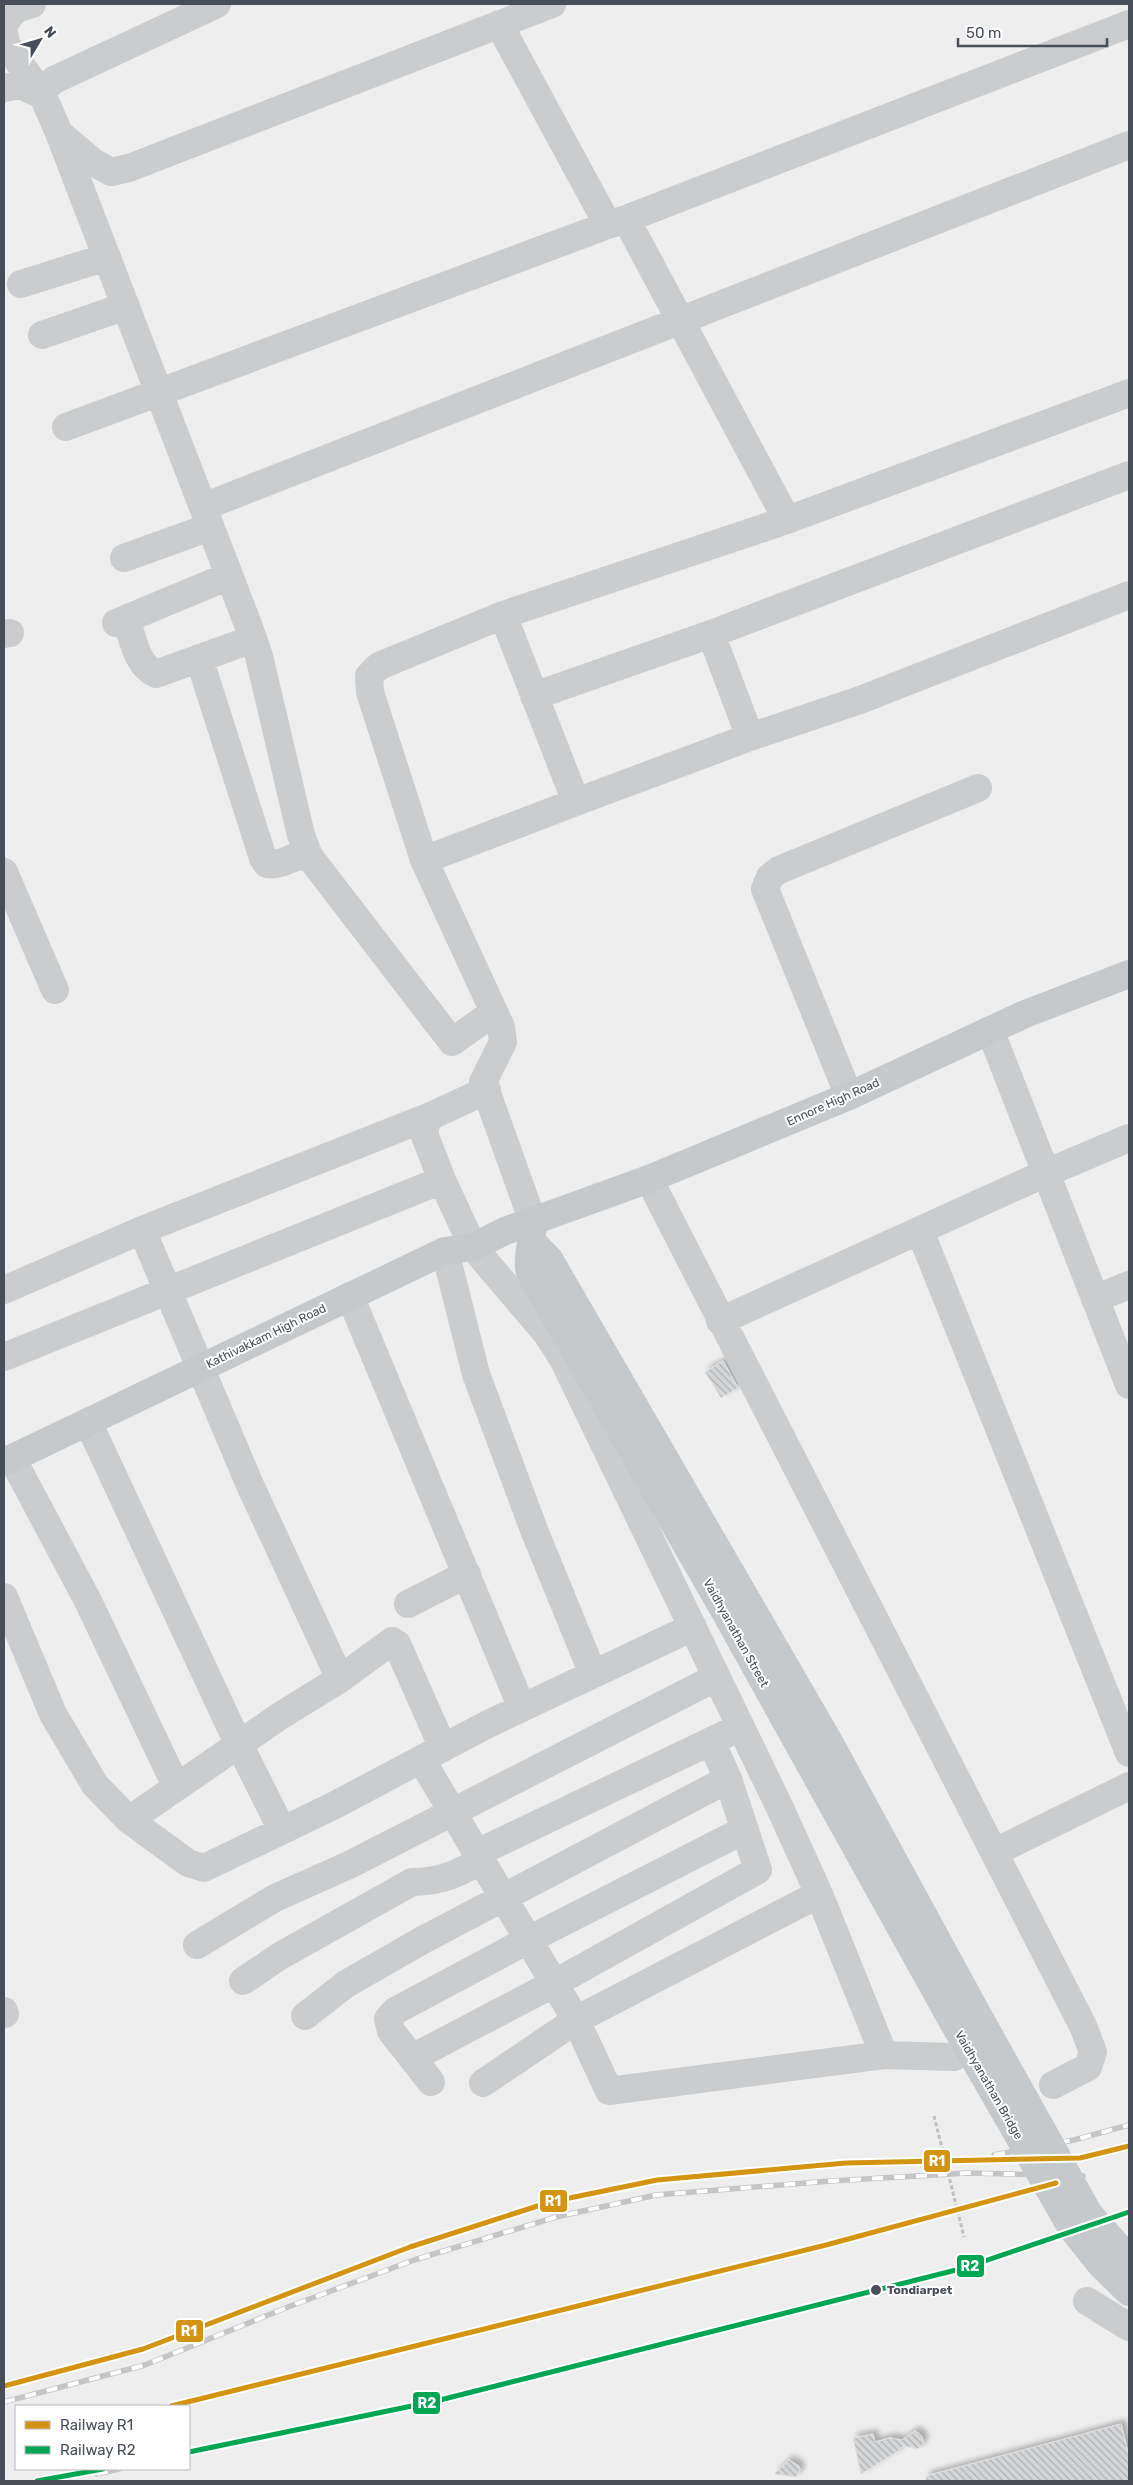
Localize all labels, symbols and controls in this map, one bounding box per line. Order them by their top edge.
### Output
north arrow [15,15,65,65]
scale bar [958,15,1107,47]
text: N [40,23,60,42]
text: 50 m [966,24,1001,42]
street label: Ennore High Road [784,1075,882,1129]
street label: Kathivakkam High Road [204,1301,328,1371]
street label: Vaidhyanathan Street [700,1577,772,1690]
street label: Vaidhyanathan Bridge [952,2028,1026,2142]
line badge: R1 [923,2149,951,2173]
text: R1 [929,2153,945,2170]
line badge: R1 [539,2189,568,2213]
text: R1 [545,2193,561,2210]
line badge: R2 [956,2254,985,2278]
text: R2 [961,2258,979,2275]
marker: Tondiarpet [869,2283,883,2297]
place label: Tondiarpet [887,2283,953,2297]
line badge: R1 [175,2319,204,2343]
text: R1 [181,2323,197,2340]
line badge: R2 [412,2391,441,2415]
text: R2 [418,2395,436,2412]
legend [15,2405,190,2470]
text: Railway R1 [60,2416,133,2434]
text: Railway R2 [60,2441,136,2459]

